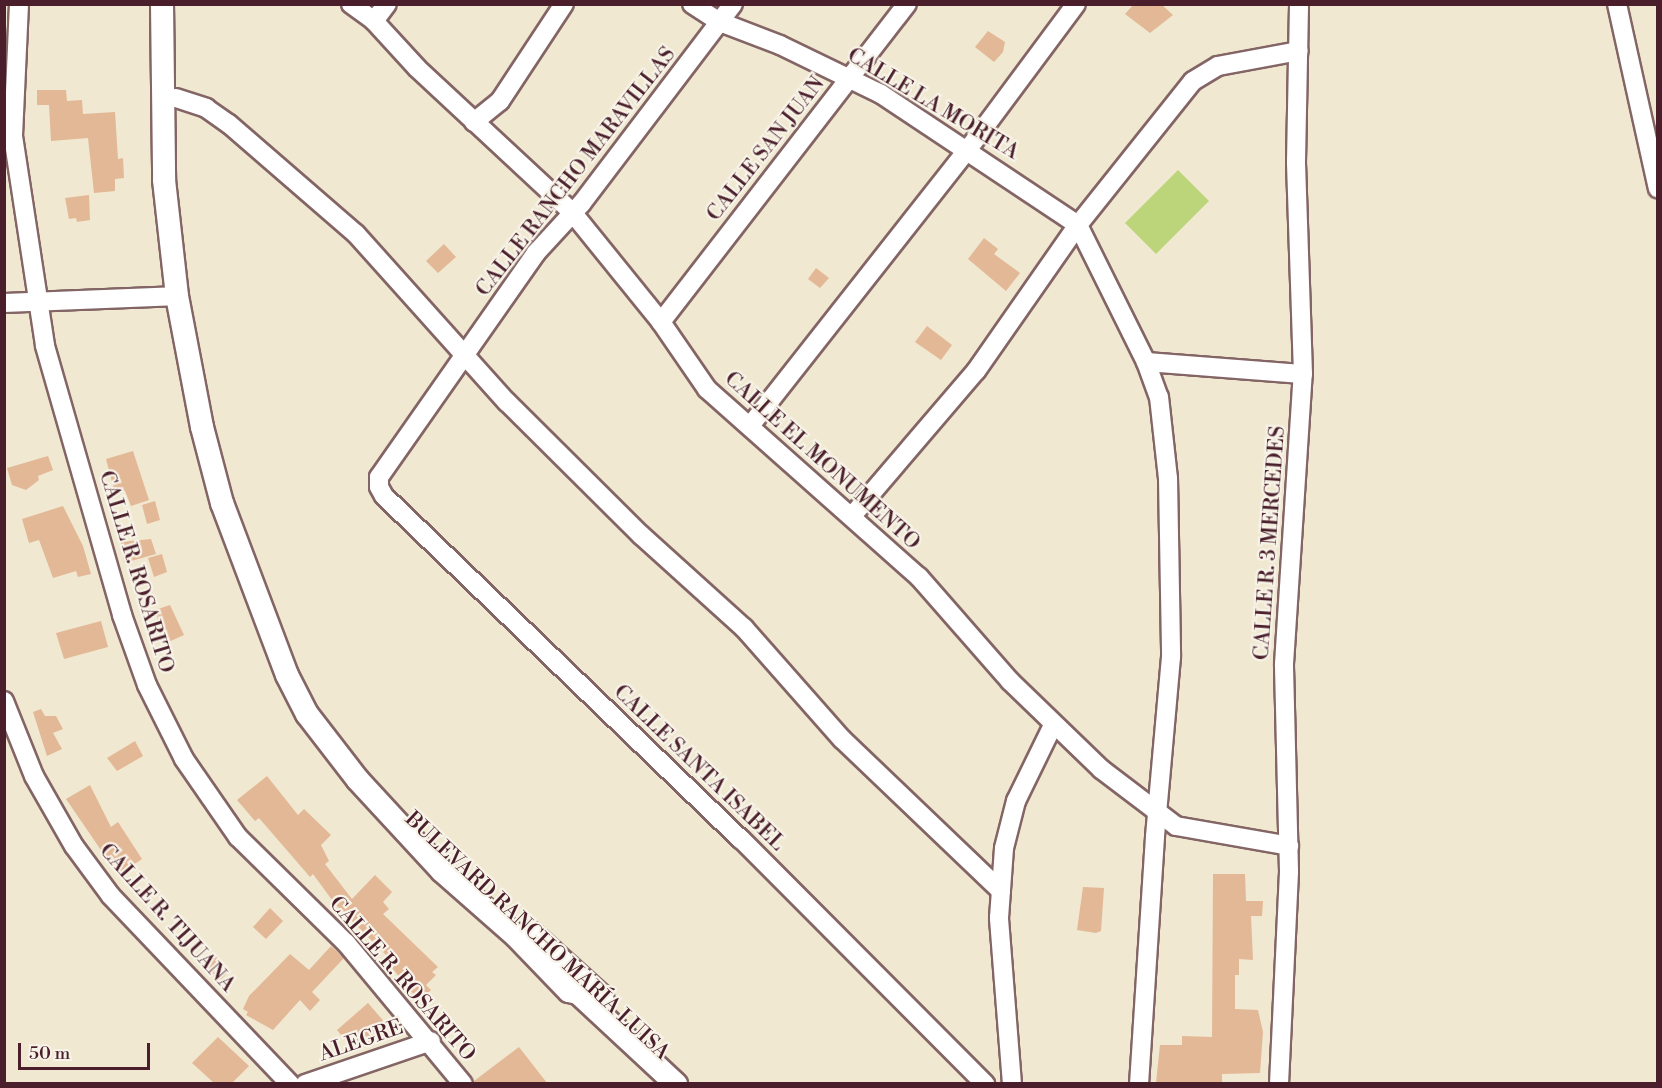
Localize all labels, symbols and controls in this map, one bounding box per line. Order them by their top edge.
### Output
street label: CALLE RANCHO MARAVILLAS [471,42,681,302]
street label: CALLE LA MORITA [843,43,1023,165]
street label: CALLE SAN JUAN [702,72,830,226]
street label: CALLE EL MONUMENTO [719,366,925,556]
street label: CALLE R. 3 MERCEDES [1249,425,1291,661]
street label: CALLE R. ROSARITO [93,468,179,676]
street label: CALLE SANTA ISABEL [608,680,790,856]
street label: BULEVARD RANCHO MARÍA LUISA [400,807,674,1065]
street label: CALLE R. TIJUANA [94,839,240,997]
street label: CALLE R. ROSARITO [324,891,480,1067]
street label: ALEGRE [316,1015,406,1067]
scale bar [21,1031,153,1069]
text: 50 m [29,1042,70,1065]

